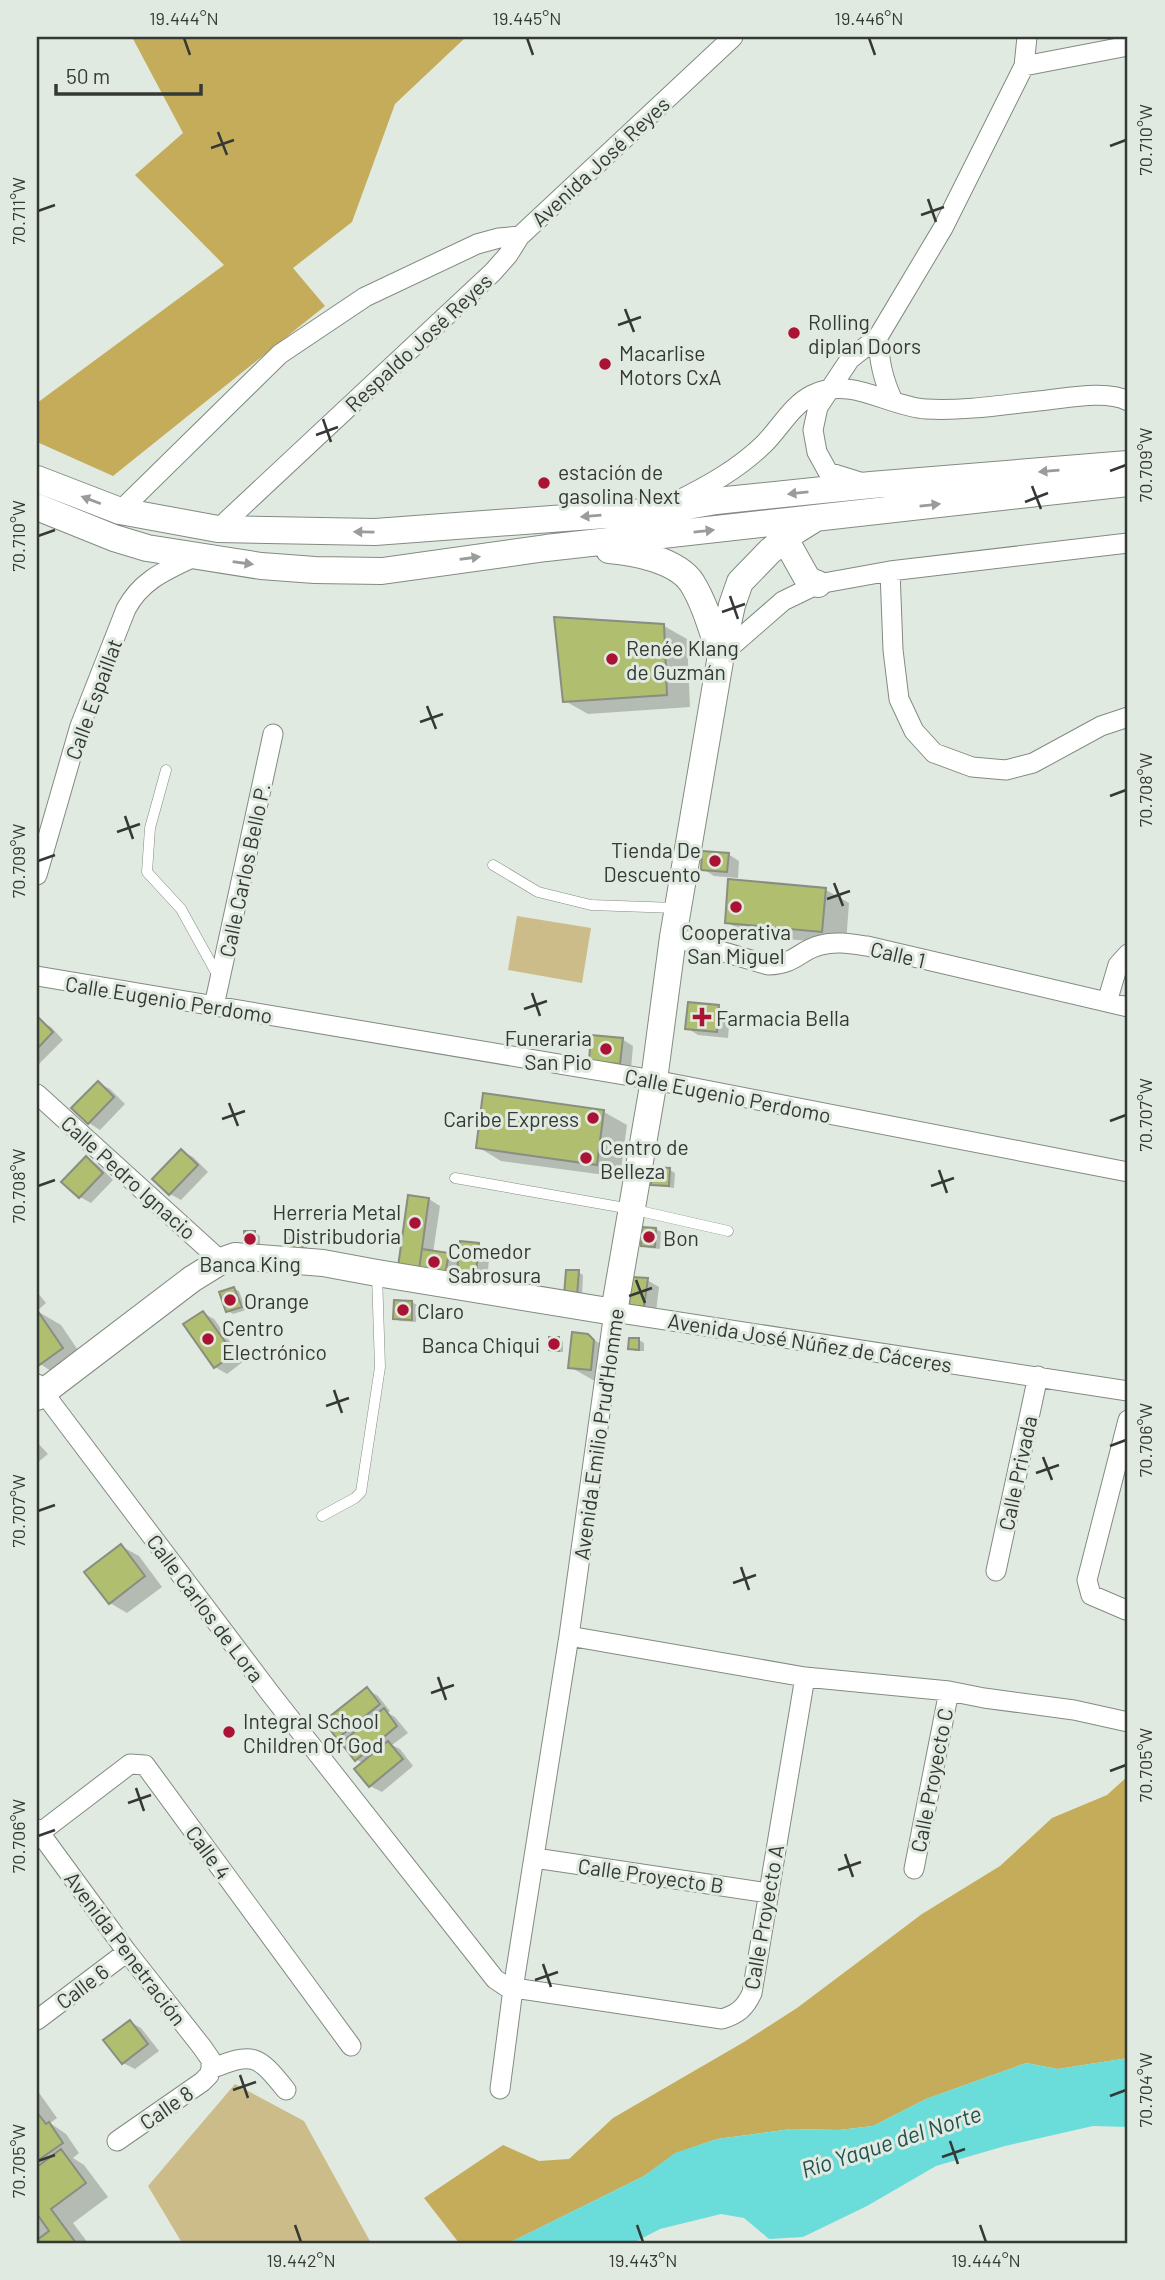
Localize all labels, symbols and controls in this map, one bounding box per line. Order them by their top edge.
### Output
text: 19.444°N [149,7,219,29]
text: 19.445°N [493,7,561,29]
text: 19.446°N [835,7,903,29]
scale bar [56,52,201,96]
text: 50 m [66,63,110,88]
street label: Avenida José Reyes [526,91,674,231]
text: 70.710°W [1134,104,1156,176]
text: 70.711°W [7,177,29,245]
street label: Respaldo José Reyes [339,268,497,416]
place label: Rolling diplan Doors [808,309,921,358]
marker: Rolling diplan Doors [786,325,802,341]
place label: Macarlise Motors CxA [619,340,722,389]
marker: Macarlise Motors CxA [597,356,613,372]
text: 70.709°W [1134,428,1156,502]
place label: estación de gasolina Next [558,459,681,508]
one-way arrow [1038,466,1060,477]
marker: estación de gasolina Next [536,475,552,491]
one-way arrow [787,488,809,499]
one-way arrow [80,494,101,505]
text: 70.710°W [7,500,29,572]
one-way arrow [919,500,941,511]
one-way arrow [579,511,601,522]
one-way arrow [693,525,715,536]
one-way arrow [352,526,374,538]
one-way arrow [459,553,481,564]
one-way arrow [233,558,255,569]
street label: Calle Espaillat [60,635,126,763]
place label: Renée Klang de Guzmán [626,635,739,684]
marker: Renée Klang de Guzmán [604,651,620,667]
text: 70.708°W [1134,753,1156,827]
street label: Calle Carlos Bello P. [213,781,275,959]
text: 70.709°W [7,824,29,898]
place label: Tienda De Descuento [603,837,701,886]
marker: Tienda De Descuento [707,853,723,869]
marker: Cooperativa San Miguel [728,899,744,915]
place label: Cooperativa San Miguel [681,919,791,968]
street label: Calle 1 [868,936,928,972]
street label: Calle Eugenio Perdomo [64,970,274,1028]
place label: Farmacia Bella [716,1005,850,1030]
marker: Farmacia Bella [694,1009,710,1025]
place label: Funeraria San Pio [505,1025,592,1074]
marker: Funeraria San Pio [598,1041,614,1057]
street label: Calle Eugenio Perdomo [623,1063,833,1127]
text: 70.707°W [1134,1078,1156,1152]
place label: Caribe Express [443,1106,579,1131]
street label: Calle Pedro Ignacio [56,1110,202,1244]
marker: Caribe Express [585,1110,601,1126]
place label: Centro de Belleza [600,1134,689,1183]
text: 70.708°W [7,1149,29,1223]
marker: Centro de Belleza [578,1150,594,1166]
place label: Herreria Metal Distribudoria [273,1199,401,1248]
marker: Herreria Metal Distribudoria [407,1215,423,1231]
place label: Bon [663,1225,699,1250]
marker: Bon [641,1229,657,1245]
marker: Banca King [242,1231,258,1247]
place label: Comedor Sabrosura [448,1238,541,1287]
place label: Banca King [199,1251,301,1276]
marker: Comedor Sabrosura [426,1254,442,1270]
place label: Orange [244,1288,309,1313]
marker: Orange [222,1292,238,1308]
place label: Claro [417,1298,464,1323]
marker: Claro [395,1302,411,1318]
street label: Avenida Emilio Prud'Homme [568,1307,628,1561]
street label: Avenida José Núñez de Cáceres [666,1307,954,1377]
place label: Centro Electrónico [222,1315,327,1364]
marker: Centro Electrónico [200,1331,216,1347]
place label: Banca Chiqui [422,1332,540,1357]
marker: Banca Chiqui [546,1336,562,1352]
text: 70.706°W [1134,1403,1156,1477]
street label: Calle Privada [993,1413,1041,1533]
text: 70.707°W [7,1474,29,1548]
street label: Calle Carlos de Lora [142,1529,270,1687]
street label: Calle Proyecto C [905,1706,957,1854]
place label: Integral School Children Of God [243,1708,383,1757]
marker: Integral School Children Of God [221,1724,237,1740]
text: 70.705°W [1134,1728,1156,1802]
text: 70.706°W [7,1799,29,1873]
street label: Calle 4 [181,1820,237,1884]
street label: Calle Proyecto A [738,1842,788,1991]
street label: Calle Proyecto B [576,1852,726,1898]
street label: Avenida Penetración [60,1866,192,2030]
street label: Calle 6 [51,1958,113,2014]
text: 70.704°W [1134,2052,1156,2127]
street label: Calle 8 [135,2080,197,2134]
water label: Río Yaque del Norte [797,2099,985,2183]
text: 70.705°W [7,2124,29,2198]
text: 19.442°N [266,2249,336,2271]
text: 19.443°N [609,2249,677,2271]
text: 19.444°N [951,2249,1021,2271]

